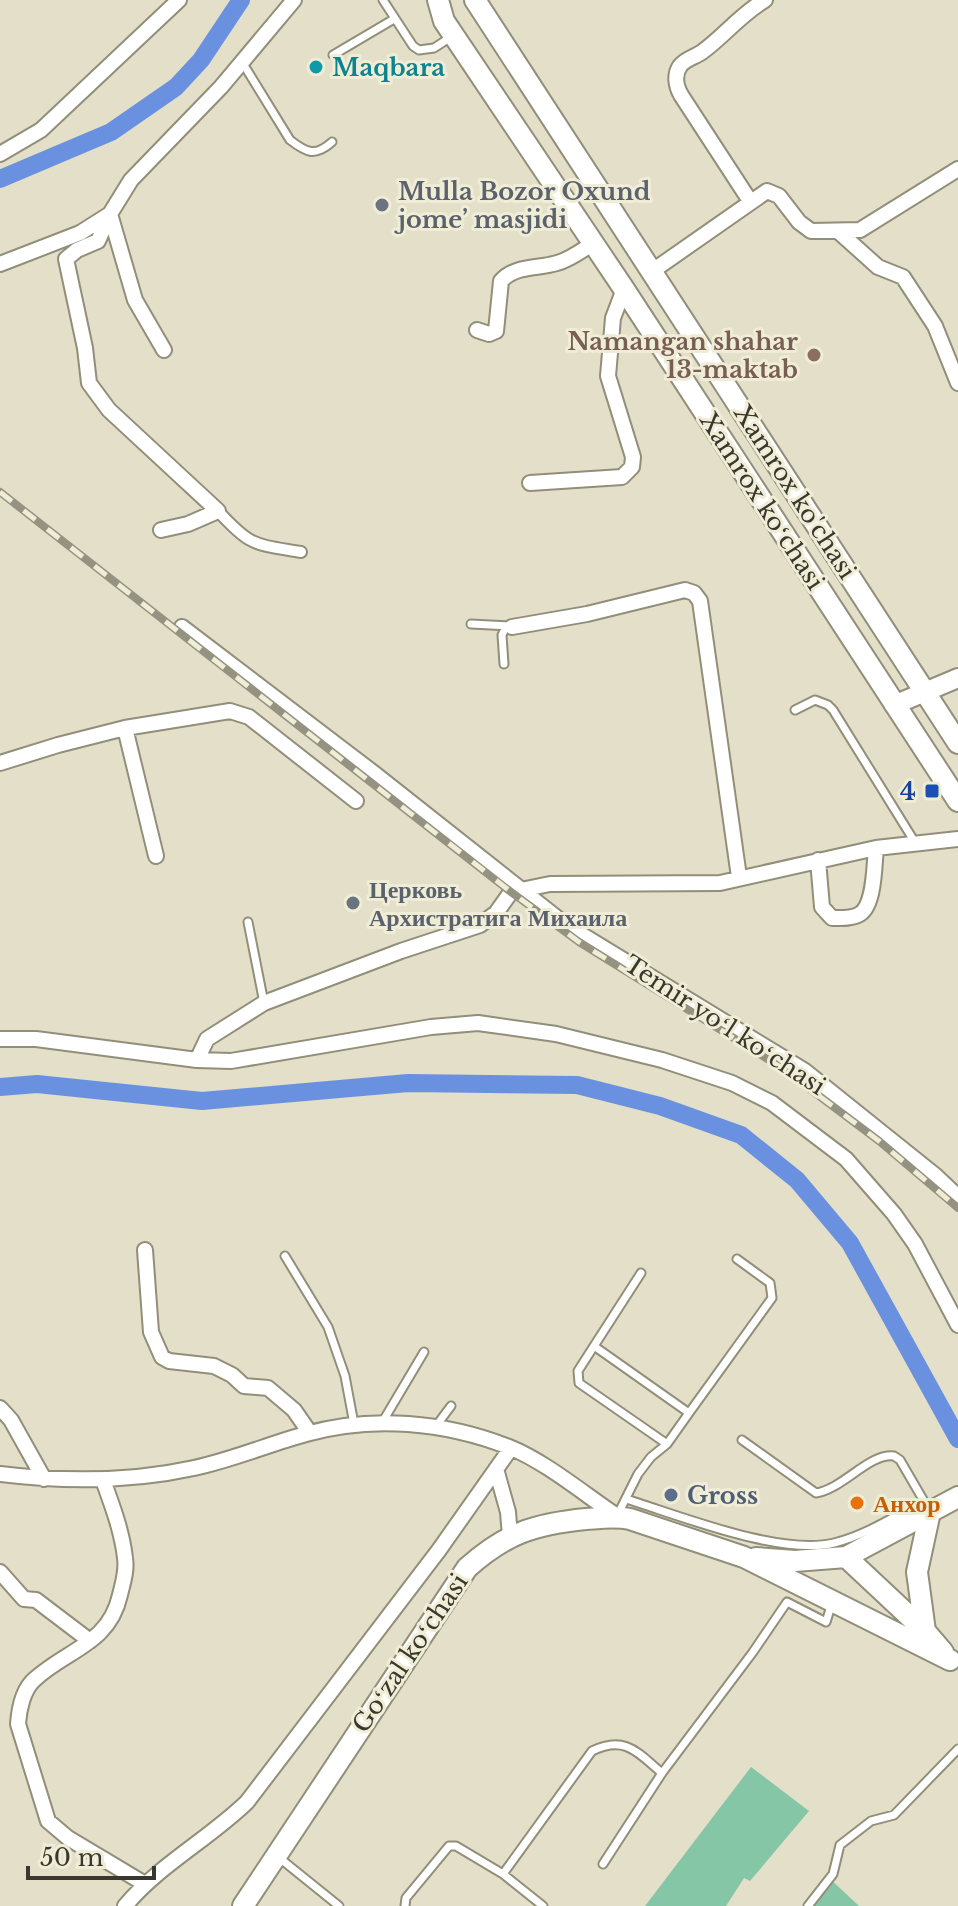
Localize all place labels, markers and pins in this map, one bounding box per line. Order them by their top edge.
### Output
place label: Maqbara [332,53,445,82]
marker: Maqbara [307,58,325,76]
place label: Mulla Bozor Oxund jome’ masjidi [394,177,651,234]
marker: Mulla Bozor Oxund jome’ masjidi [373,196,391,214]
place label: Namangan shahar 13-maktab [568,327,798,384]
marker: Namangan shahar 13-maktab [805,346,823,364]
place label: 4 [900,777,916,806]
marker: 4 [923,782,941,800]
place label: Церковь Архистратига Михаила [369,875,627,932]
marker: Церковь Архистратига Михаила [344,894,362,912]
place label: Gross [687,1481,758,1510]
marker: Gross [662,1486,680,1504]
place label: Анхор [873,1489,941,1518]
marker: Анхор [848,1494,866,1512]

